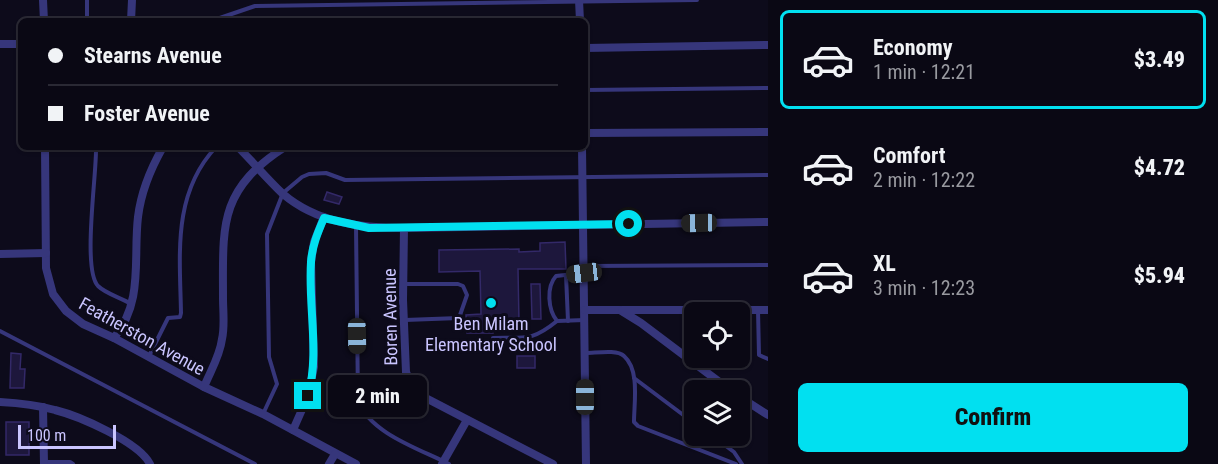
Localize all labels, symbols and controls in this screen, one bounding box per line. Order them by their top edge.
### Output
icon: car [801,33,855,87]
text: Economy [873,35,953,60]
text: Stearns Avenue [84,43,222,68]
text: $3.49 [1134,47,1185,72]
text: 1 min · 12:21 [873,60,975,84]
text: Foster Avenue [84,101,210,126]
icon: car [801,141,855,195]
text: Comfort [873,143,946,168]
text: $4.72 [1134,155,1185,180]
text: 2 min · 12:22 [873,168,975,192]
route start [615,210,642,237]
car [681,214,717,232]
icon: car [801,249,855,303]
text: XL [873,251,896,276]
car [565,262,603,284]
text: $5.94 [1134,263,1185,288]
street label: Boren Avenue [379,268,401,366]
text: 3 min · 12:23 [873,276,975,300]
street label: Featherston Avenue [75,293,209,379]
marker: Ben Milam Elementary School [484,296,498,310]
map controls [684,302,750,446]
button: locate [684,302,750,368]
place label: Ben Milam Elementary School [425,313,557,355]
car [348,318,366,354]
callout: 2 min [329,375,428,417]
car [576,379,594,415]
button: layers [684,380,750,446]
route end [294,382,321,409]
button: Confirm [798,383,1188,452]
text: 2 min [355,384,400,408]
scale bar [18,422,116,450]
text: 100 m [27,426,66,445]

